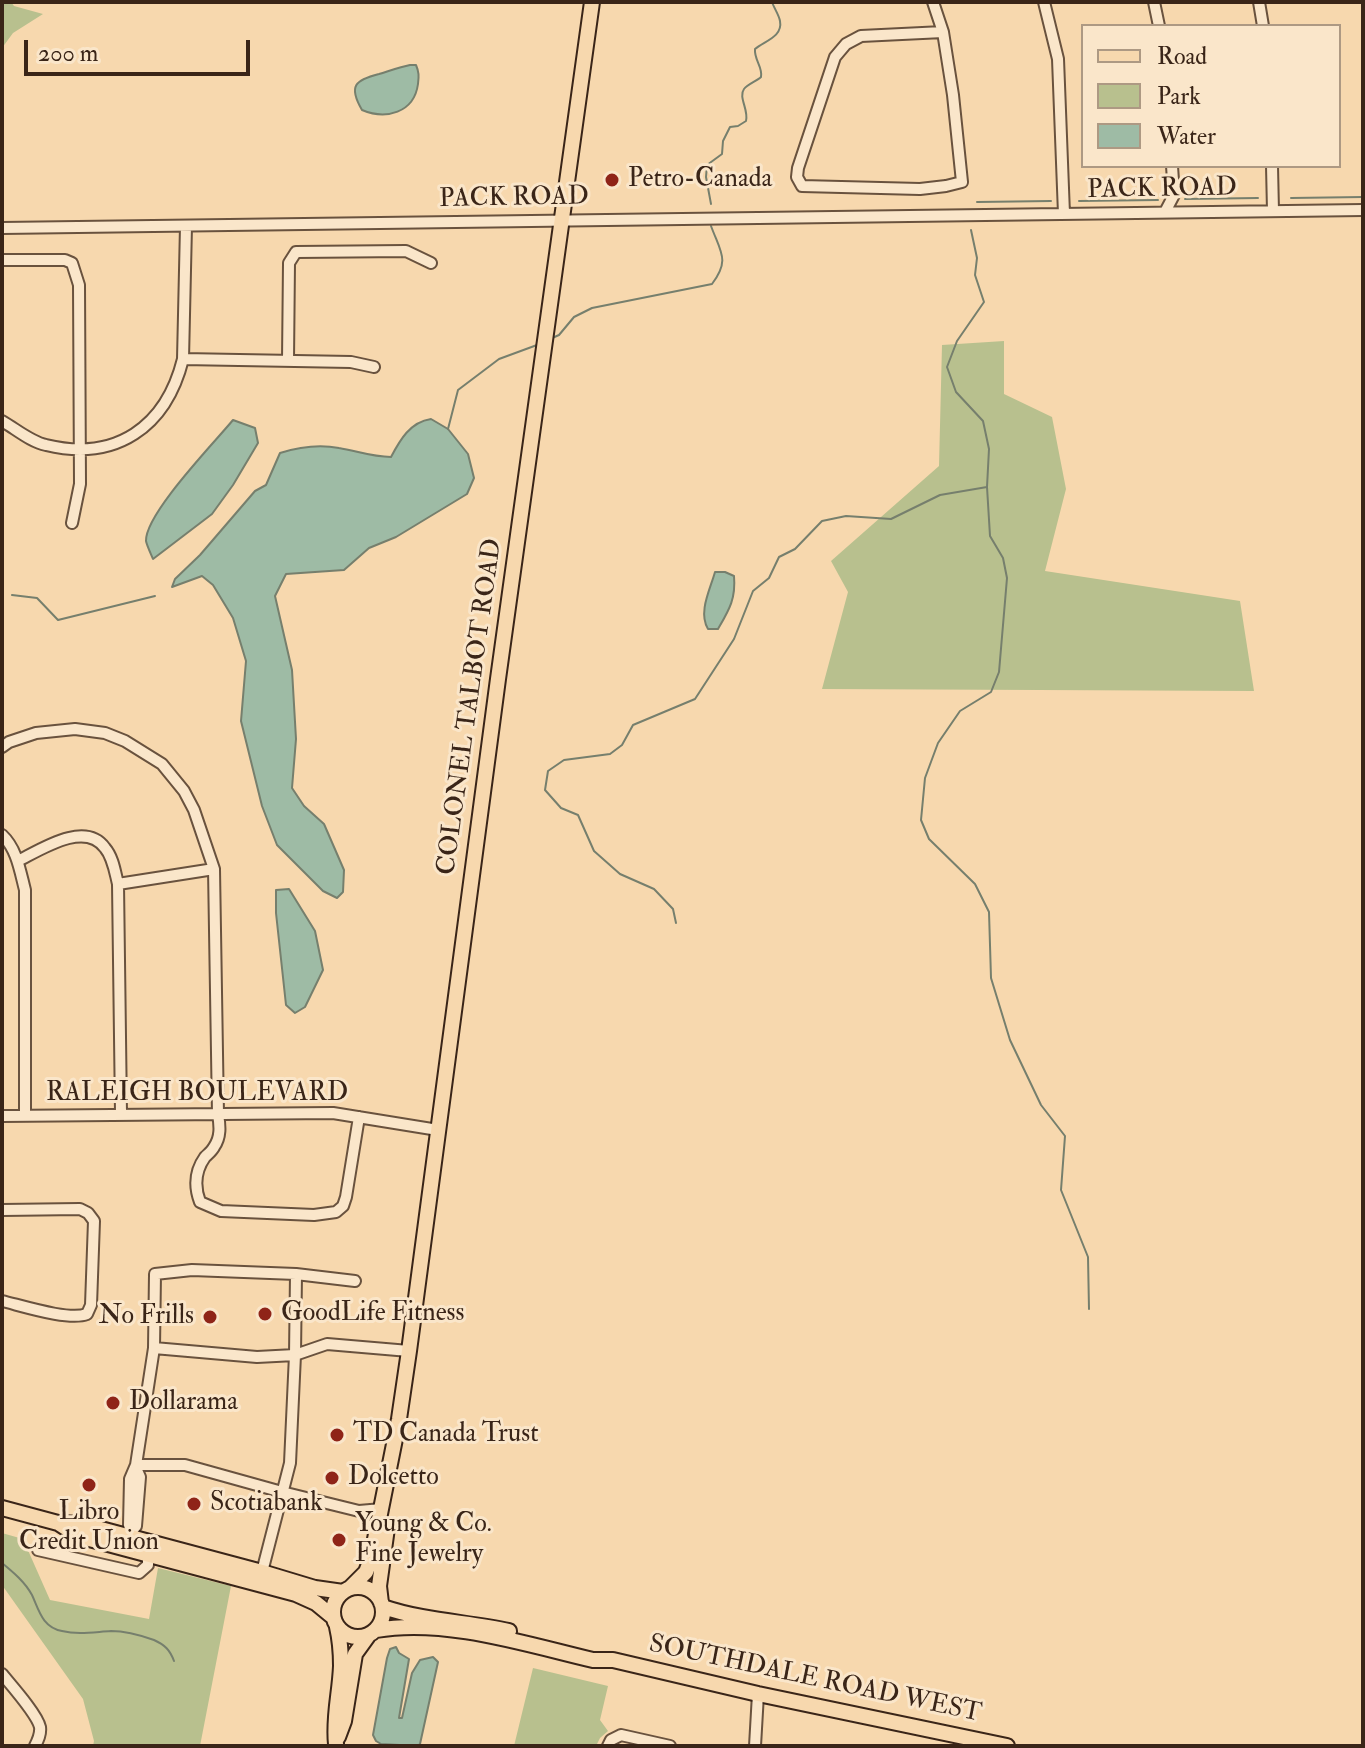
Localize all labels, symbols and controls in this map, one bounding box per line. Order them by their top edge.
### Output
scale bar [28,24,254,74]
legend [1081,24,1341,168]
text: 200 m [38,38,98,69]
text: Road [1157,41,1207,72]
text: Park [1157,81,1201,112]
text: Water [1157,121,1216,152]
place label: Petro-Canada [628,164,772,196]
marker: Petro-Canada [603,171,621,189]
street label: PACK ROAD [1087,173,1237,207]
street label: PACK ROAD [439,182,589,216]
street label: COLONEL TALBOT ROAD [432,537,510,877]
street label: RALEIGH BOULEVARD [46,1078,348,1110]
place label: GoodLife Fitness [281,1298,464,1330]
place label: No Frills [99,1301,194,1333]
marker: GoodLife Fitness [256,1305,274,1323]
marker: No Frills [201,1308,219,1326]
place label: Dollarama [129,1387,238,1419]
marker: Dollarama [104,1394,122,1412]
place label: TD Canada Trust [353,1419,539,1451]
marker: TD Canada Trust [328,1426,346,1444]
place label: Dolcetto [348,1462,439,1494]
marker: Dolcetto [323,1469,341,1487]
marker: Libro Credit Union [80,1476,98,1494]
place label: Scotiabank [210,1488,323,1520]
marker: Scotiabank [185,1495,203,1513]
place label: Libro Credit Union [19,1497,159,1558]
place label: Young & Co. Fine Jewelry [355,1509,492,1570]
marker: Young & Co. Fine Jewelry [330,1531,348,1549]
street label: SOUTHDALE ROAD WEST [646,1629,984,1731]

